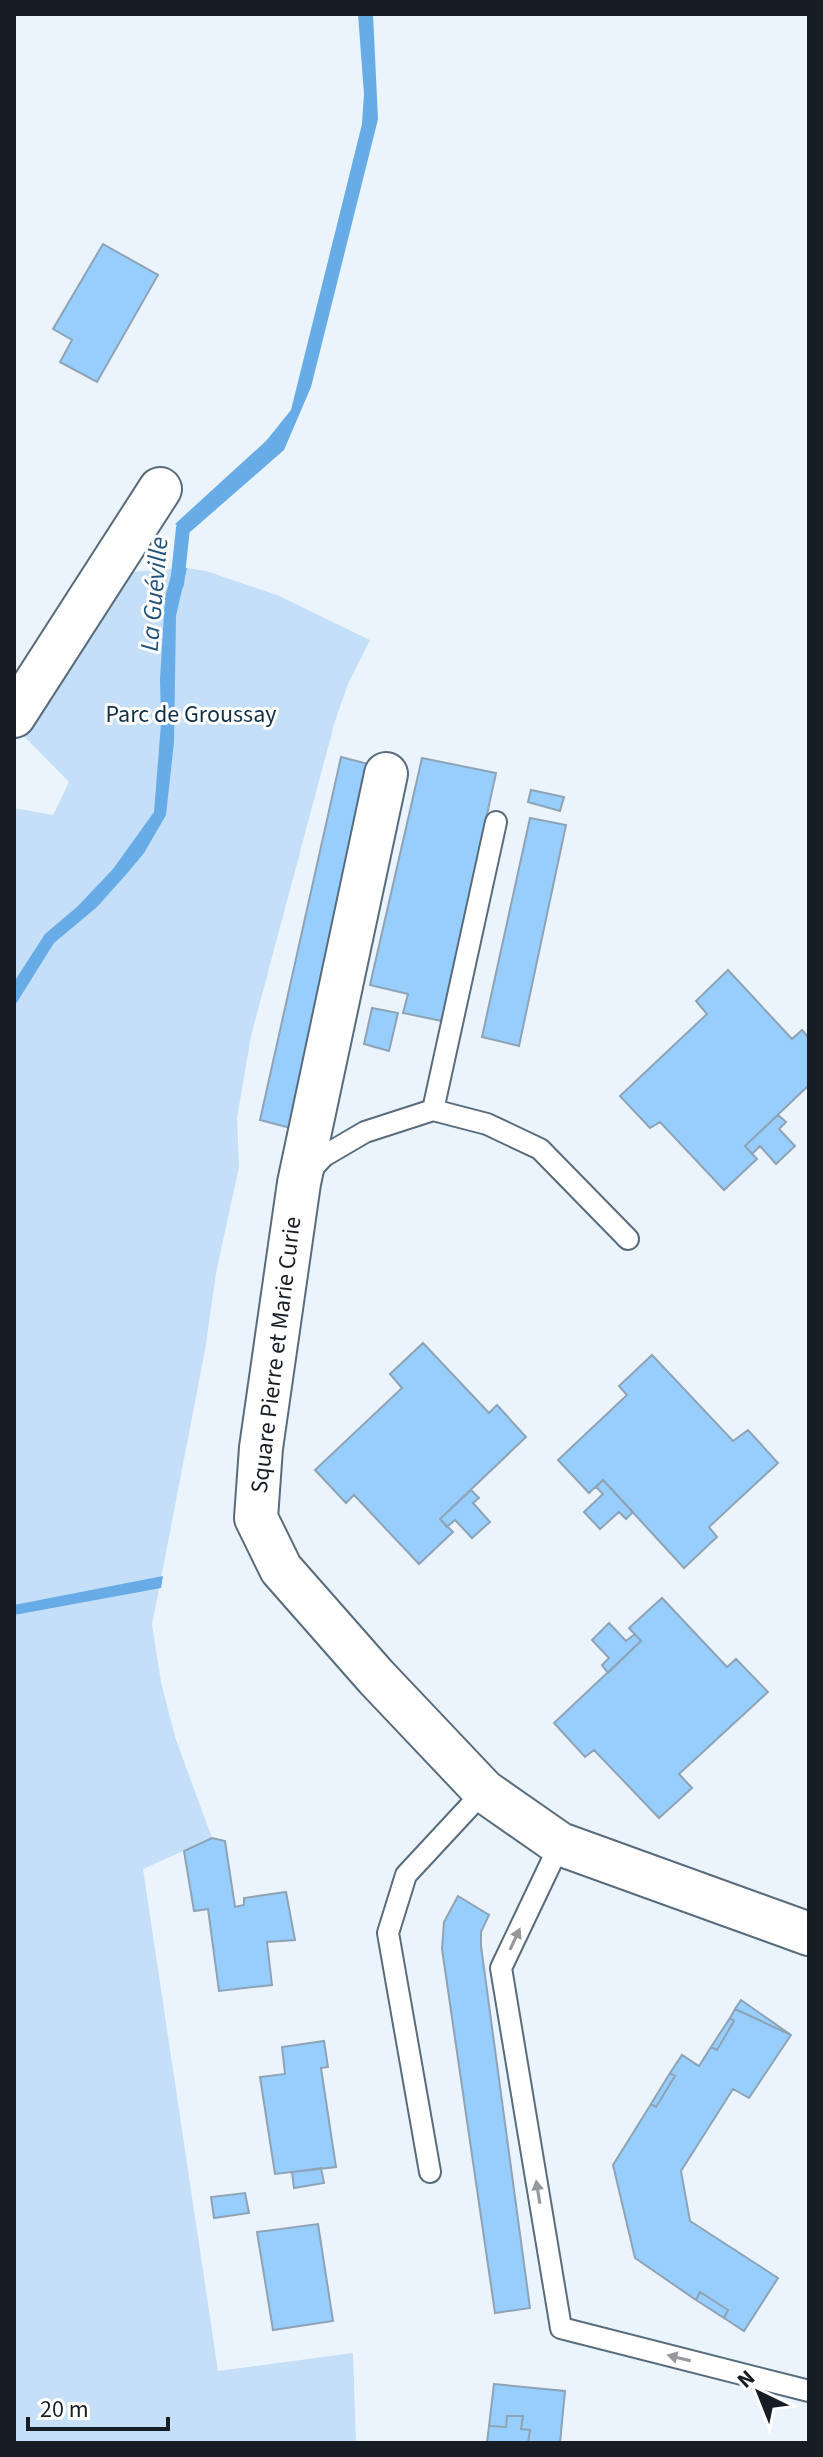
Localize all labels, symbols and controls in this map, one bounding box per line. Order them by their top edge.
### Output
water label: La Guéville [131,535,177,653]
park label: Parc de Groussay [106,697,276,732]
street label: Square Pierre et Marie Curie [242,1215,310,1495]
one-way arrow [508,1927,522,1950]
one-way arrow [531,2180,544,2205]
one-way arrow [666,2352,691,2364]
north arrow [719,2353,799,2433]
text: N [730,2362,762,2396]
scale bar [28,2381,168,2431]
text: 20 m [40,2392,89,2427]

